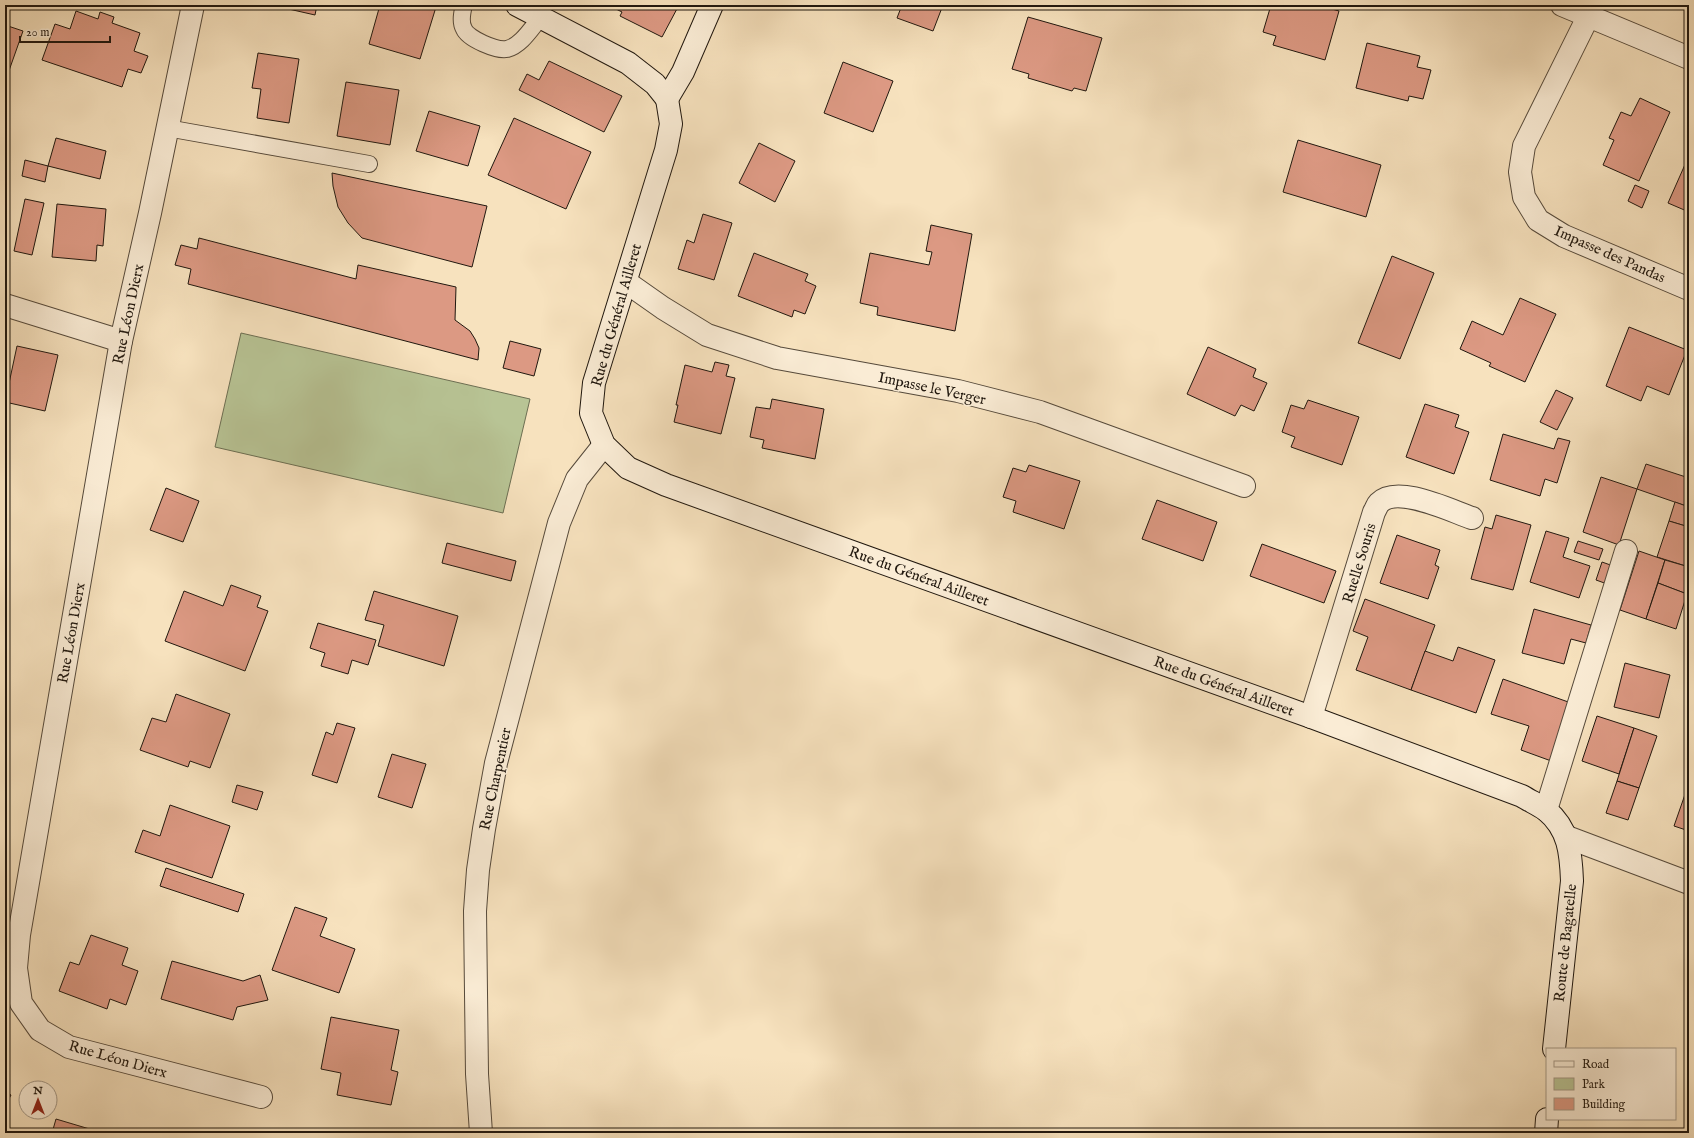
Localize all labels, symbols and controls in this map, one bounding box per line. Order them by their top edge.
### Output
scale bar [20,18,110,44]
text: 20 m [26,25,49,40]
street label: Impasse des Pandas [1551,221,1668,287]
street label: Rue du Général Ailleret [587,241,646,389]
street label: Rue Léon Dierx [109,262,149,366]
street label: Impasse le Verger [876,368,988,409]
street label: Ruelle Souris [1338,521,1381,605]
street label: Rue du Général Ailleret [846,542,992,611]
street label: Rue Léon Dierx [53,581,90,685]
street label: Rue du Général Ailleret [1151,652,1297,721]
street label: Rue Charpentier [475,726,516,832]
street label: Route de Bagatelle [1550,883,1581,1003]
street label: Rue Léon Dierx [66,1036,170,1083]
legend [1546,1048,1676,1120]
text: Road [1582,1057,1610,1072]
text: Park [1582,1077,1605,1092]
north arrow [18,1080,58,1120]
text: N [32,1084,43,1098]
text: Building [1582,1097,1626,1112]

